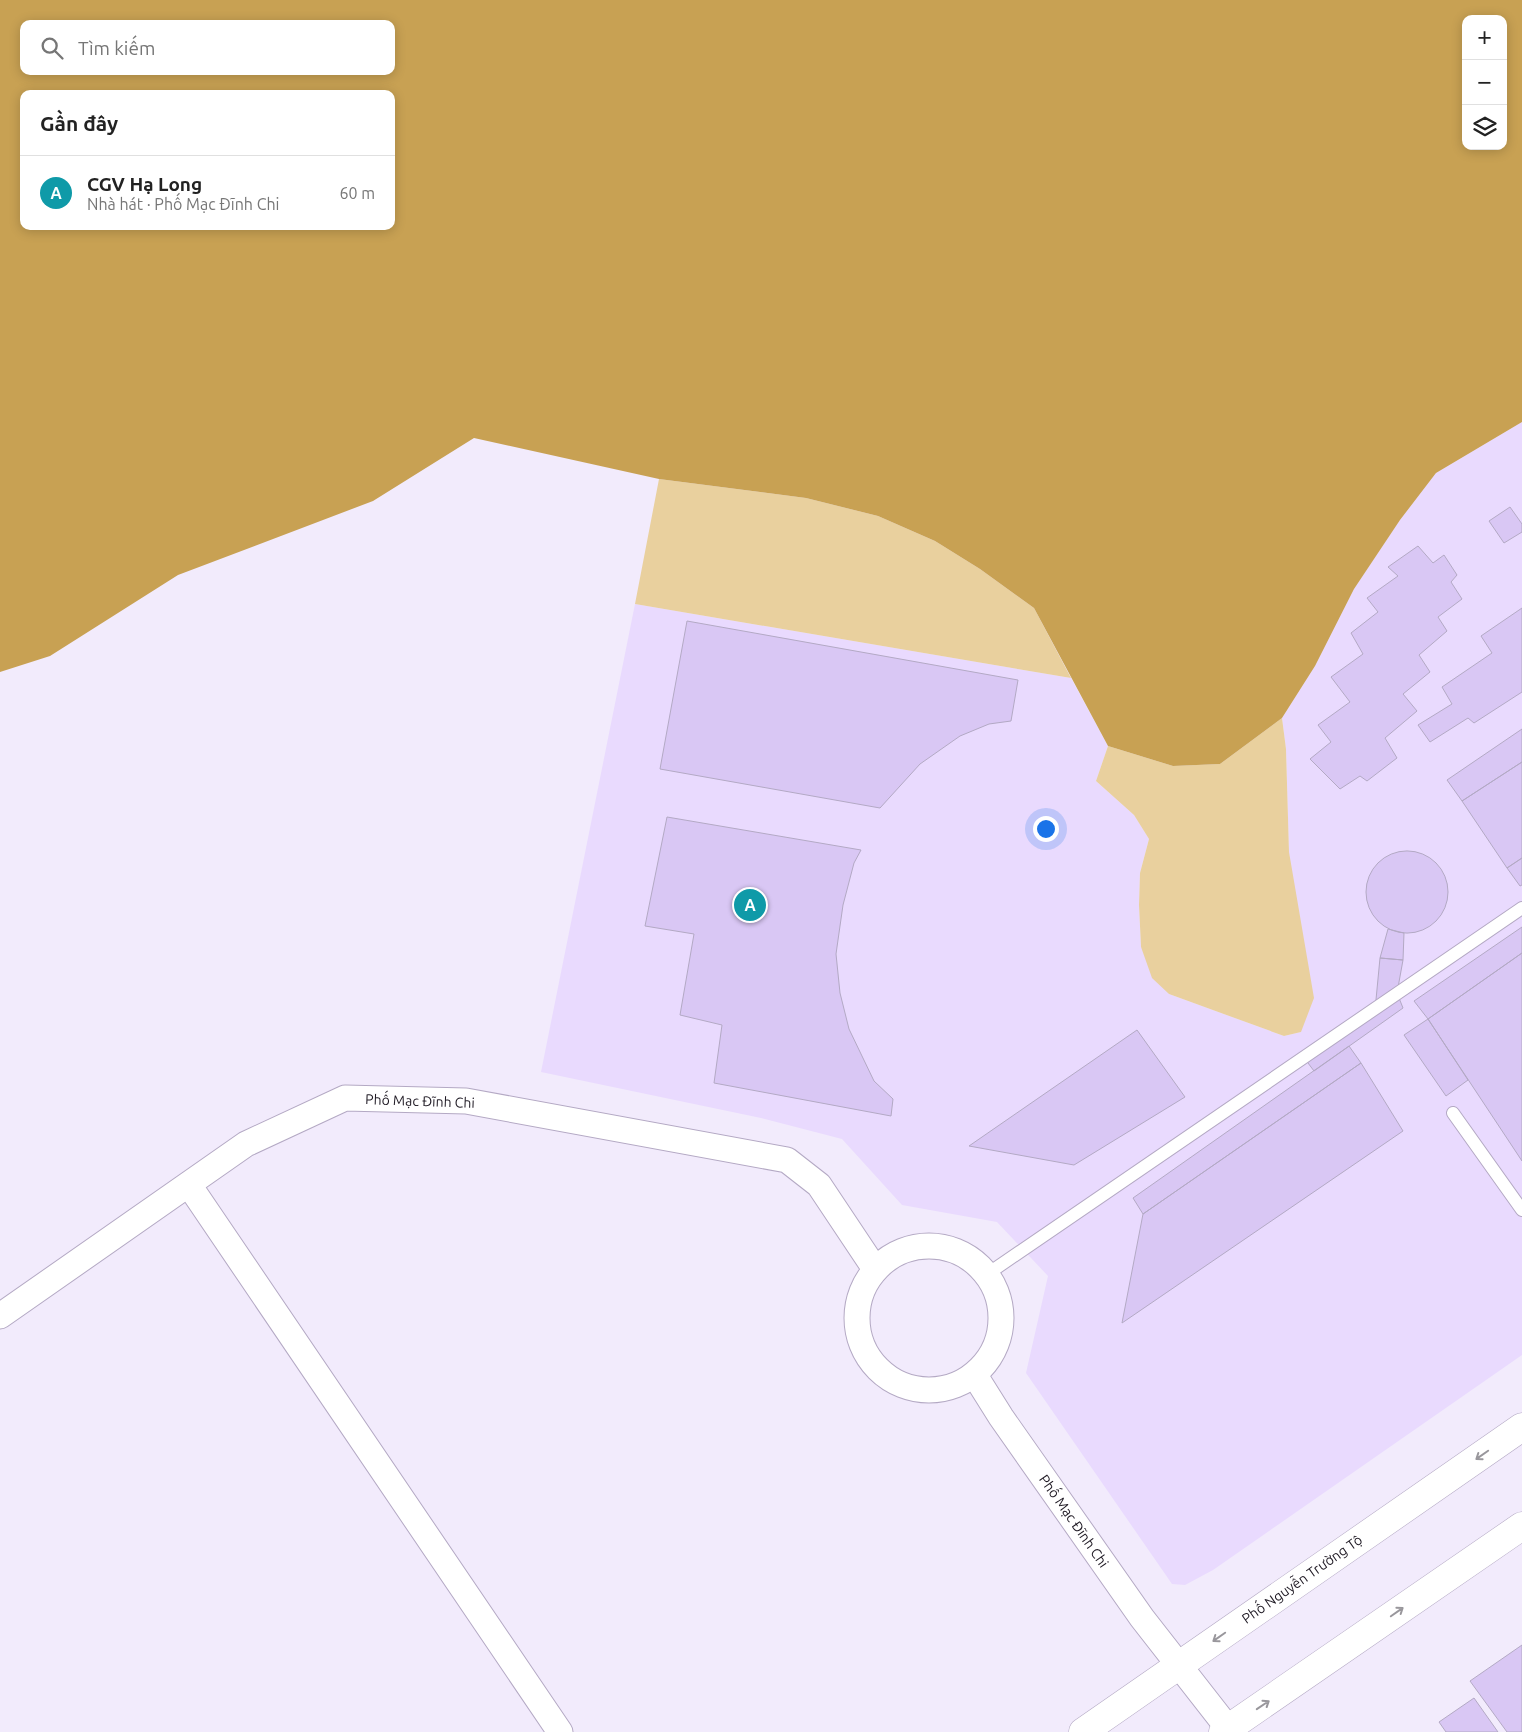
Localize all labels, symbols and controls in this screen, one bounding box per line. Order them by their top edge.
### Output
map controls [1462,15,1507,150]
button: + [1462,15,1507,60]
search box [20,20,395,75]
icon: search [38,34,66,62]
text: Tìm kiếm [78,37,155,59]
button: − [1462,60,1507,105]
button: layers [1462,105,1507,150]
text: Gần đây [40,111,118,135]
text: CGV Hạ Long [87,173,202,195]
text: A [50,184,62,202]
text: 60 m [339,184,375,202]
text: Nhà hát · Phố Mạc Đĩnh Chi [87,195,280,213]
your location [1033,816,1059,842]
pin: A [734,886,766,924]
street label: Phố Mạc Đĩnh Chi [365,1089,475,1111]
one-way arrow [1475,1450,1489,1460]
street label: Phố Mạc Đĩnh Chi [1036,1470,1114,1570]
street label: Phố Nguyễn Trường Tộ [1237,1529,1365,1627]
one-way arrow [1390,1607,1404,1617]
one-way arrow [1212,1632,1226,1642]
one-way arrow [1256,1700,1270,1710]

